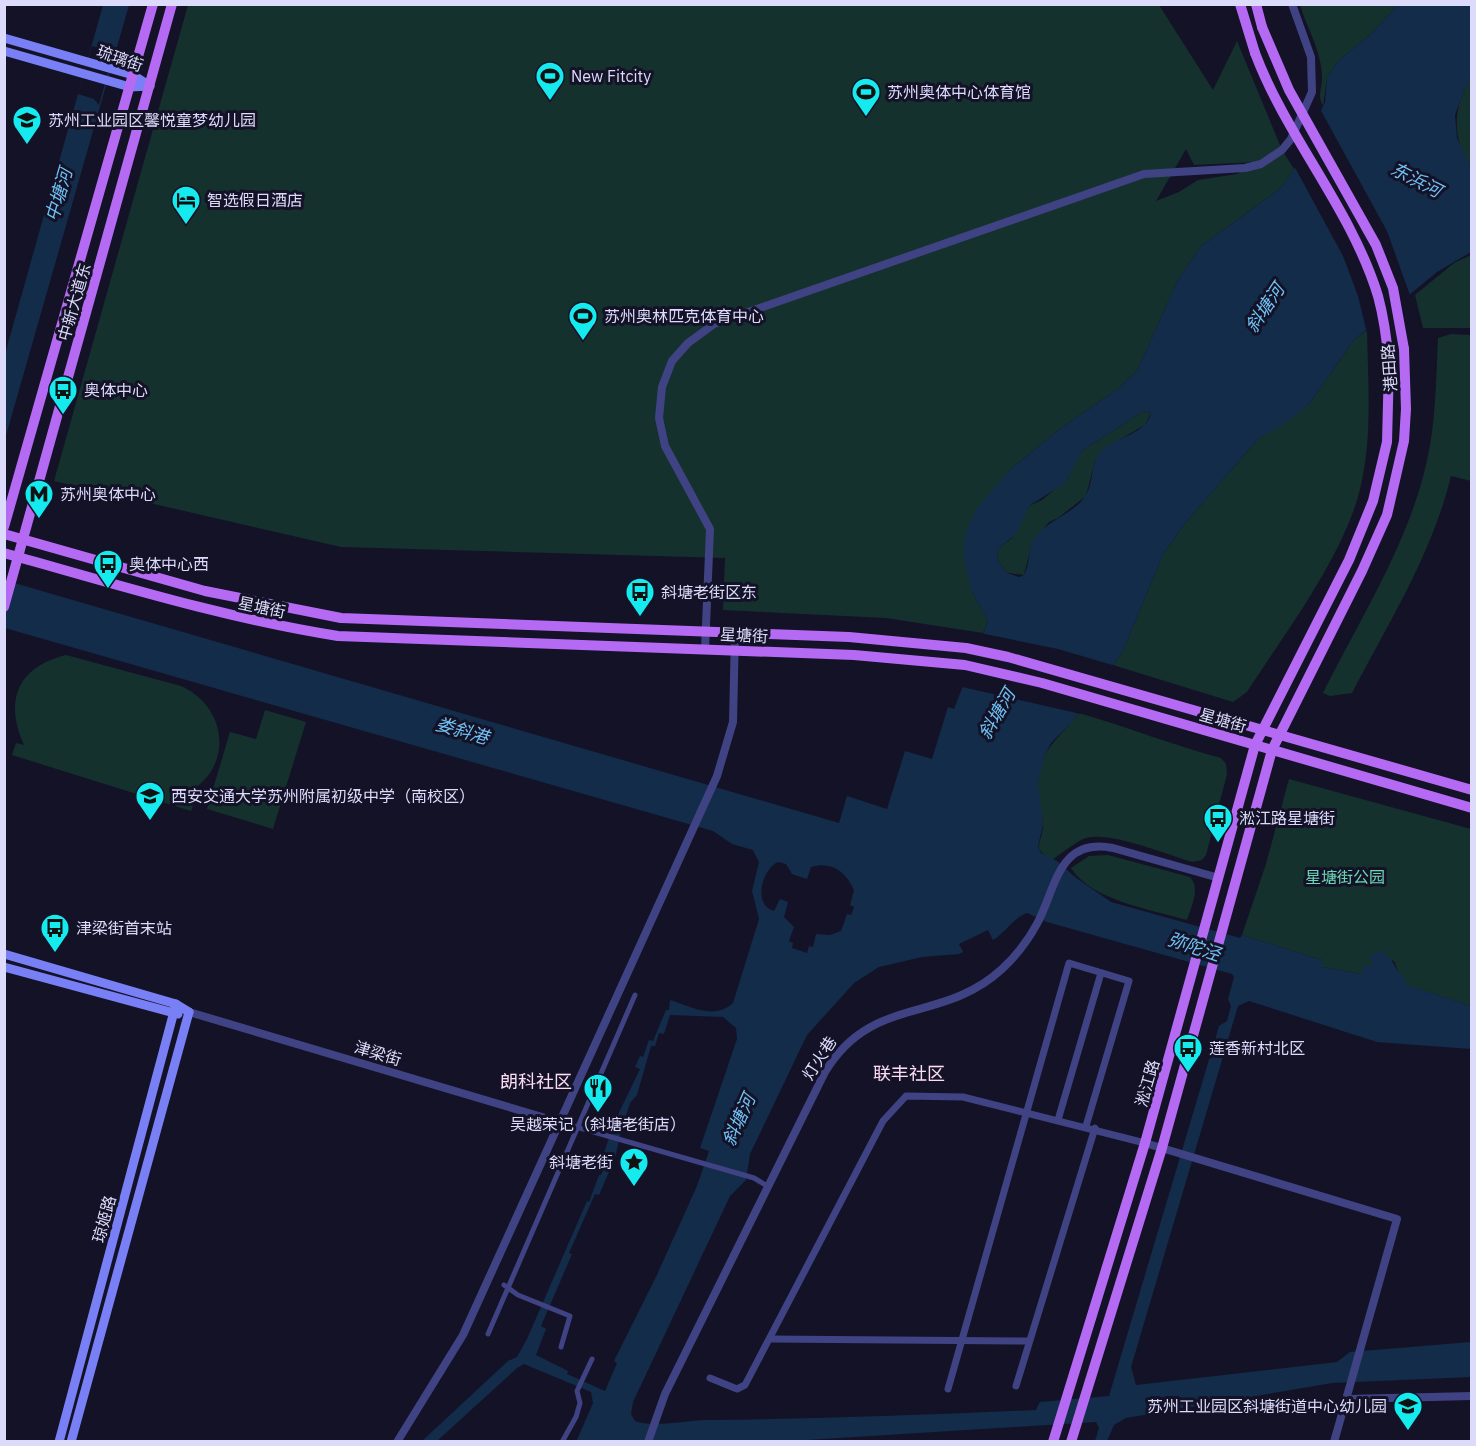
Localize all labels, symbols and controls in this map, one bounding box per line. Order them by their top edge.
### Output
street label: 琉璃街 [94,40,146,76]
sports icon: New Fitcity [534,60,566,102]
place label: New Fitcity [571,66,651,86]
sports icon: 苏州奥体中心体育馆 [850,76,882,118]
place label: 苏州奥体中心体育馆 [887,82,1031,102]
school or university icon: 苏州工业园区馨悦童梦幼儿园 [11,104,43,146]
place label: 苏州工业园区馨悦童梦幼儿园 [48,110,256,130]
water label: 东浜河 [1387,157,1448,203]
water label: 中塘河 [40,163,78,224]
hotel icon: 智选假日酒店 [170,184,202,226]
place label: 智选假日酒店 [207,190,303,210]
street label: 中新大道东 [53,261,95,343]
water label: 斜塘河 [1240,276,1291,337]
sports icon: 苏州奥林匹克体育中心 [567,300,599,342]
place label: 苏州奥林匹克体育中心 [604,306,764,326]
street label: 港田路 [1377,343,1401,393]
bus stop icon: 奥体中心 [47,374,79,416]
place label: 奥体中心 [84,380,148,400]
metro station icon: 苏州奥体中心 [23,478,55,520]
place label: 苏州奥体中心 [60,484,156,504]
bus stop icon: 奥体中心西 [92,548,124,590]
place label: 奥体中心西 [129,554,209,574]
bus stop icon: 斜塘老街区东 [624,576,656,618]
place label: 斜塘老街区东 [661,582,757,602]
street label: 星塘街 [236,592,288,622]
street label: 星塘街 [720,624,768,646]
water label: 斜塘河 [973,682,1022,743]
street label: 星塘街 [1197,704,1249,736]
water label: 娄斜港 [433,712,494,750]
school or university icon: 西安交通大学苏州附属初级中学（南校区） [134,780,166,822]
place label: 西安交通大学苏州附属初级中学（南校区） [171,786,475,806]
bus stop icon: 淞江路星塘街 [1202,802,1234,844]
place label: 淞江路星塘街 [1239,808,1335,828]
park label: 星塘街公园 [1305,867,1385,887]
bus stop icon: 津梁街首末站 [39,912,71,954]
place label: 津梁街首末站 [76,918,172,938]
water label: 弥陀泾 [1165,927,1225,966]
street label: 灯火巷 [798,1032,840,1084]
bus stop icon: 莲香新村北区 [1172,1032,1204,1074]
street label: 津梁街 [352,1036,404,1070]
place label: 莲香新村北区 [1209,1038,1305,1058]
street label: 淞江路 [1131,1057,1163,1109]
district label: 联丰社区 [873,1062,945,1085]
district label: 朗科社区 [500,1070,572,1093]
restaurant icon: 吴越荣记（斜塘老街店） [582,1072,614,1114]
water label: 斜塘河 [717,1088,761,1149]
place label: 吴越荣记（斜塘老街店） [510,1114,686,1134]
place icon: 斜塘老街 [618,1146,650,1188]
place label: 斜塘老街 [549,1152,613,1172]
street label: 琼姬路 [88,1193,120,1245]
school or university icon: 苏州工业园区斜塘街道中心幼儿园 [1392,1390,1424,1432]
place label: 苏州工业园区斜塘街道中心幼儿园 [1147,1396,1387,1416]

